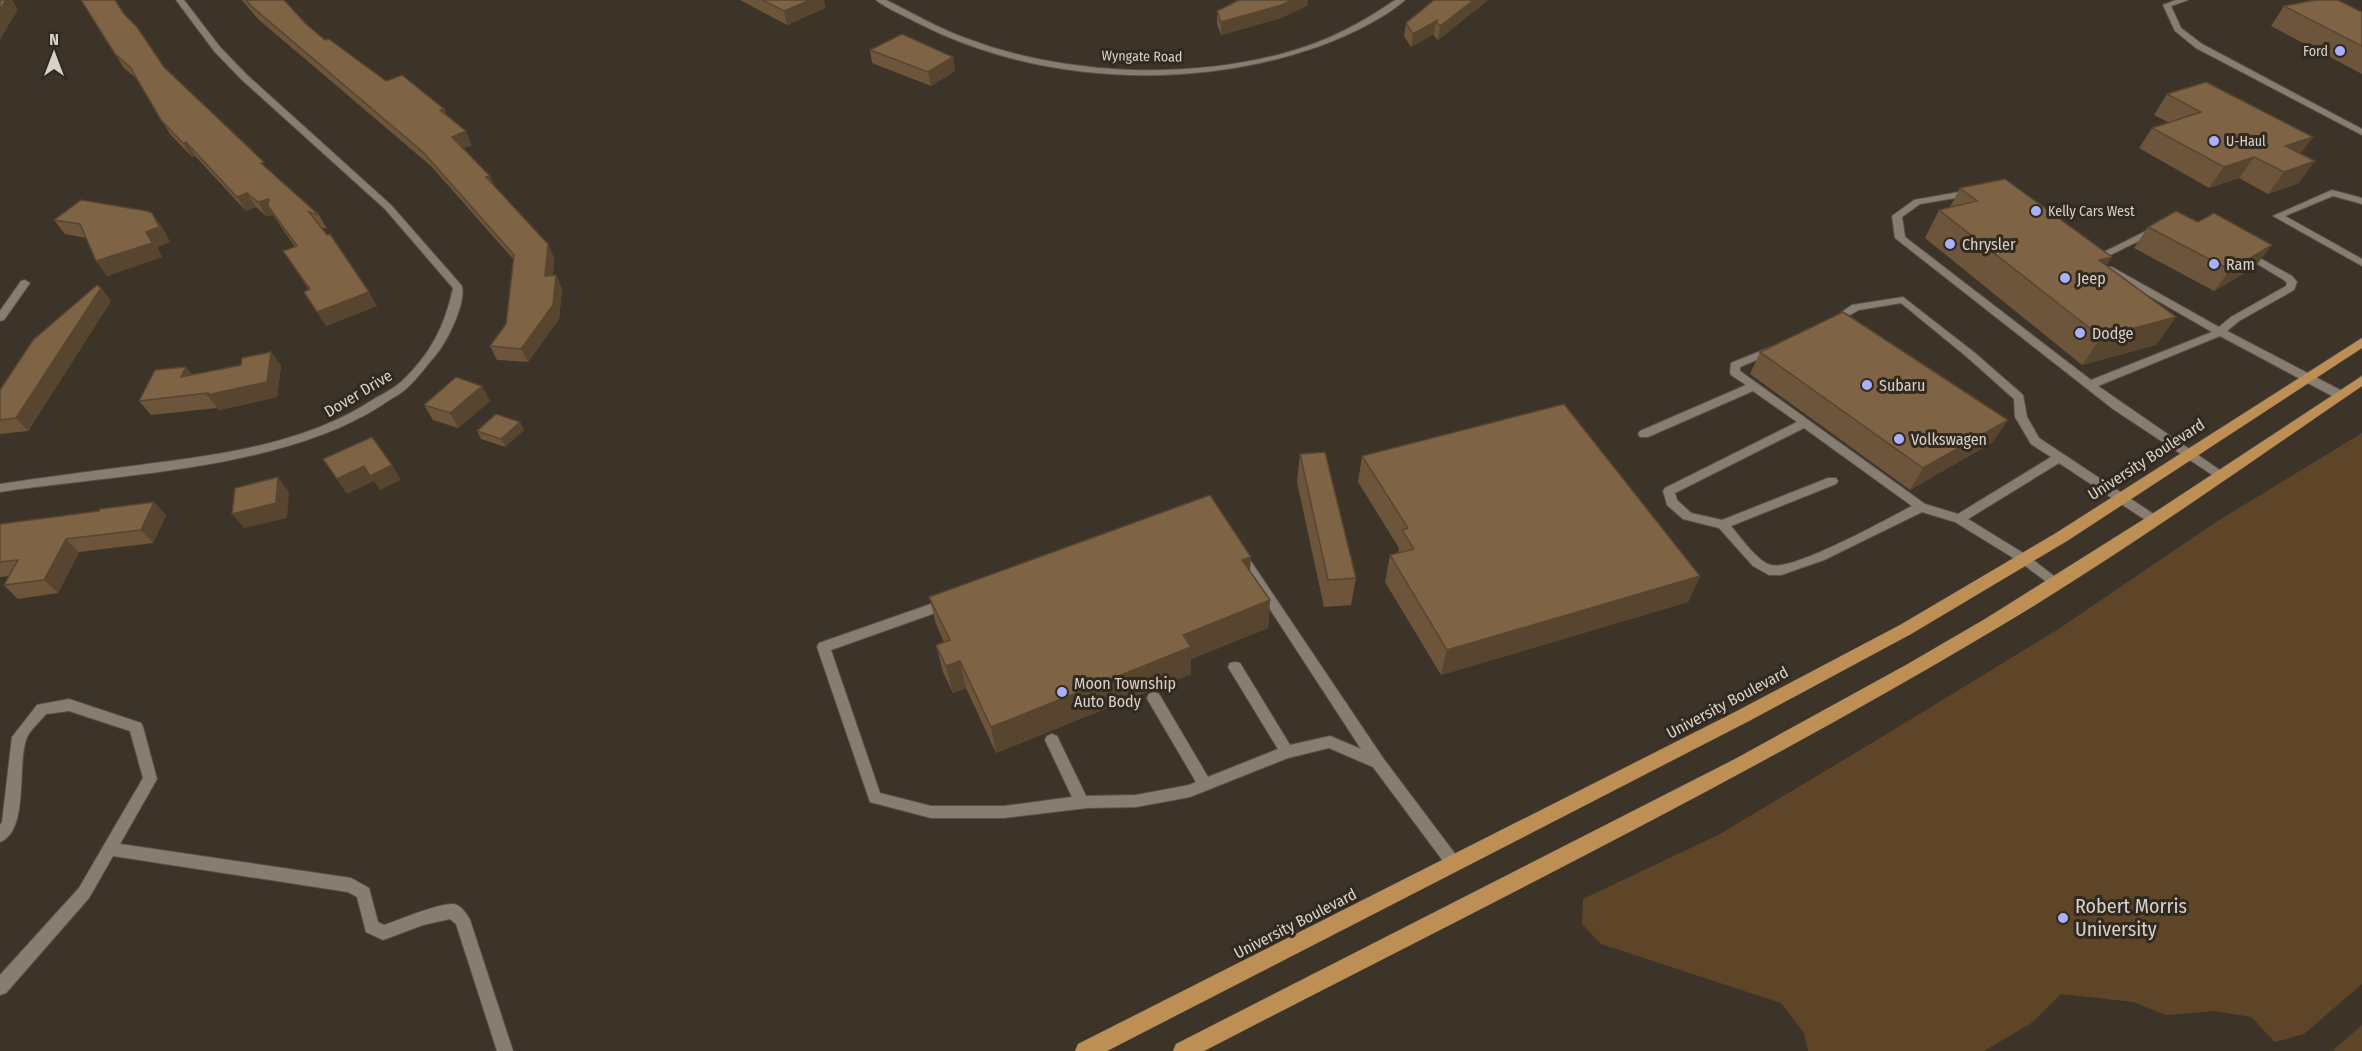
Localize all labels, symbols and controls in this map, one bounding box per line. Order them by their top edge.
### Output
north arrow [24,24,84,84]
text: N [49,30,59,49]
place label: Ford [2303,43,2328,60]
marker: Ford [2333,44,2347,58]
street label: Wyngate Road [1101,47,1183,66]
place label: U-Haul [2226,133,2266,150]
marker: U-Haul [2207,134,2221,148]
place label: Kelly Cars West [2048,203,2135,220]
marker: Kelly Cars West [2029,204,2043,218]
place label: Chrysler [1962,235,2016,254]
marker: Chrysler [1943,237,1957,251]
place label: Ram [2226,255,2255,274]
marker: Ram [2207,257,2221,271]
place label: Jeep [2077,269,2106,288]
marker: Jeep [2058,271,2072,285]
place label: Dodge [2092,324,2134,343]
marker: Dodge [2073,326,2087,340]
street label: Dover Drive [321,366,396,421]
place label: Subaru [1879,376,1925,395]
marker: Subaru [1860,378,1874,392]
street label: University Boulevard [2084,415,2208,504]
place label: Volkswagen [1911,430,1987,449]
marker: Volkswagen [1892,432,1906,446]
street label: University Boulevard [1663,662,1791,743]
place label: Moon Township Auto Body [1074,674,1176,711]
marker: Moon Township Auto Body [1055,685,1069,699]
street label: University Boulevard [1231,884,1360,963]
place label: Robert Morris University [2075,894,2187,941]
marker: Robert Morris University [2056,911,2070,925]

